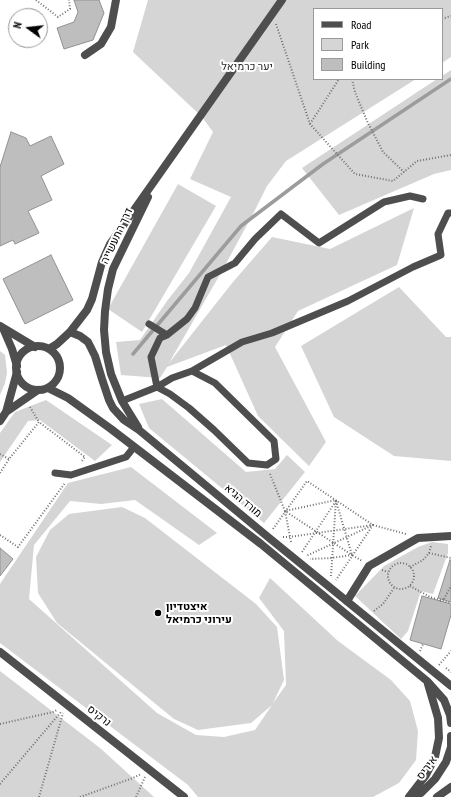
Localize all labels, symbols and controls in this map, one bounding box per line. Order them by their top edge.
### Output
north arrow [8,8,48,48]
legend [313,8,443,80]
text: Road [351,17,371,32]
text: N [10,20,25,30]
text: Park [351,37,369,52]
text: Building [351,57,386,72]
park label: יער כרמיאל [221,60,273,74]
street label: דרך התעשייה [98,206,136,266]
street label: מורד הגיא [222,482,264,520]
place label: איצטדיון עירוני כרמיאל [166,600,232,626]
marker: איצטדיון עירוני כרמיאל [153,608,163,618]
street label: נרקיס [84,703,114,729]
street label: איריס [414,754,440,782]

